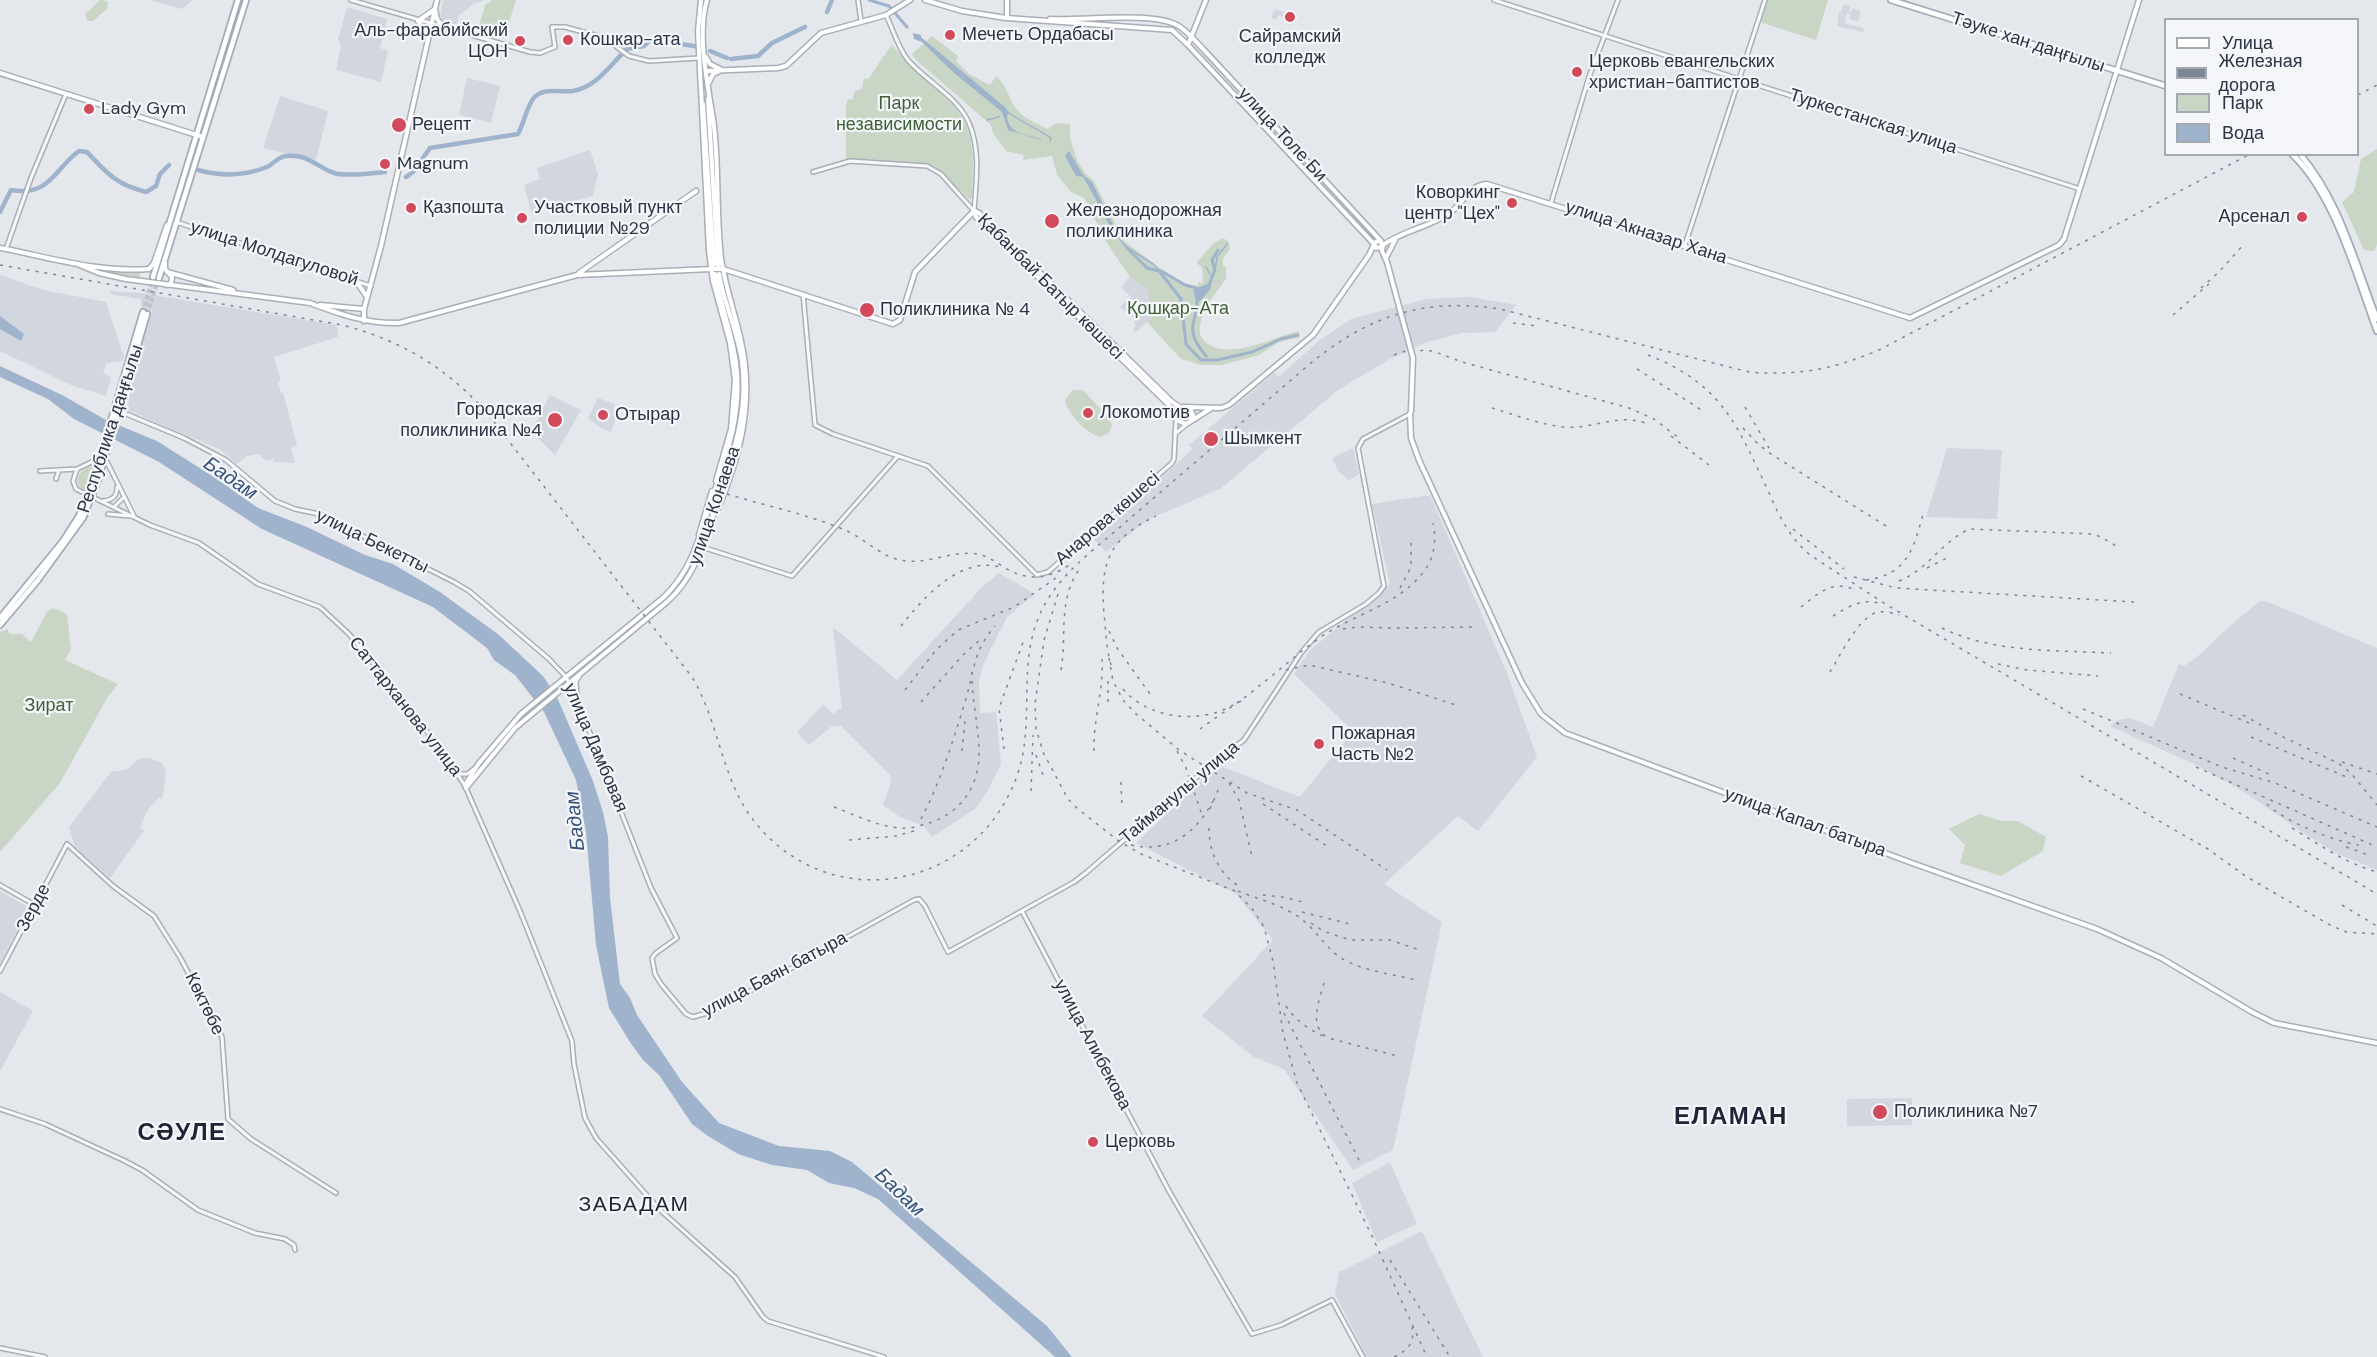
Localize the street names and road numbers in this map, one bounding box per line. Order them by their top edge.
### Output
street label: Тәуке хан даңғылы [1949,8,2107,78]
street label: улица Толе Би [1233,84,1331,186]
street label: Туркестанская улица [1786,85,1960,159]
street label: улица Акназар Хана [1562,197,1730,269]
street label: Қабанбай Батыр көшесі [972,209,1128,365]
street label: улица Молдагуловой [187,217,361,291]
street label: Республика даңғылы [74,342,148,516]
street label: улица Конаева [685,444,745,568]
street label: Анарова көшесі [1051,468,1165,570]
street label: улица Бекетты [312,505,432,579]
street label: Саттарханова улица [344,633,466,781]
street label: улица Дамбовая [558,680,632,816]
street label: Тайманулы улица [1116,737,1244,849]
street label: улица Капал батыра [1721,784,1889,862]
street label: Зерде [12,880,56,936]
street label: улица Баян батыра [699,928,851,1022]
street label: Көктөбе [180,969,228,1039]
street label: улица Алибекова [1049,976,1135,1114]

